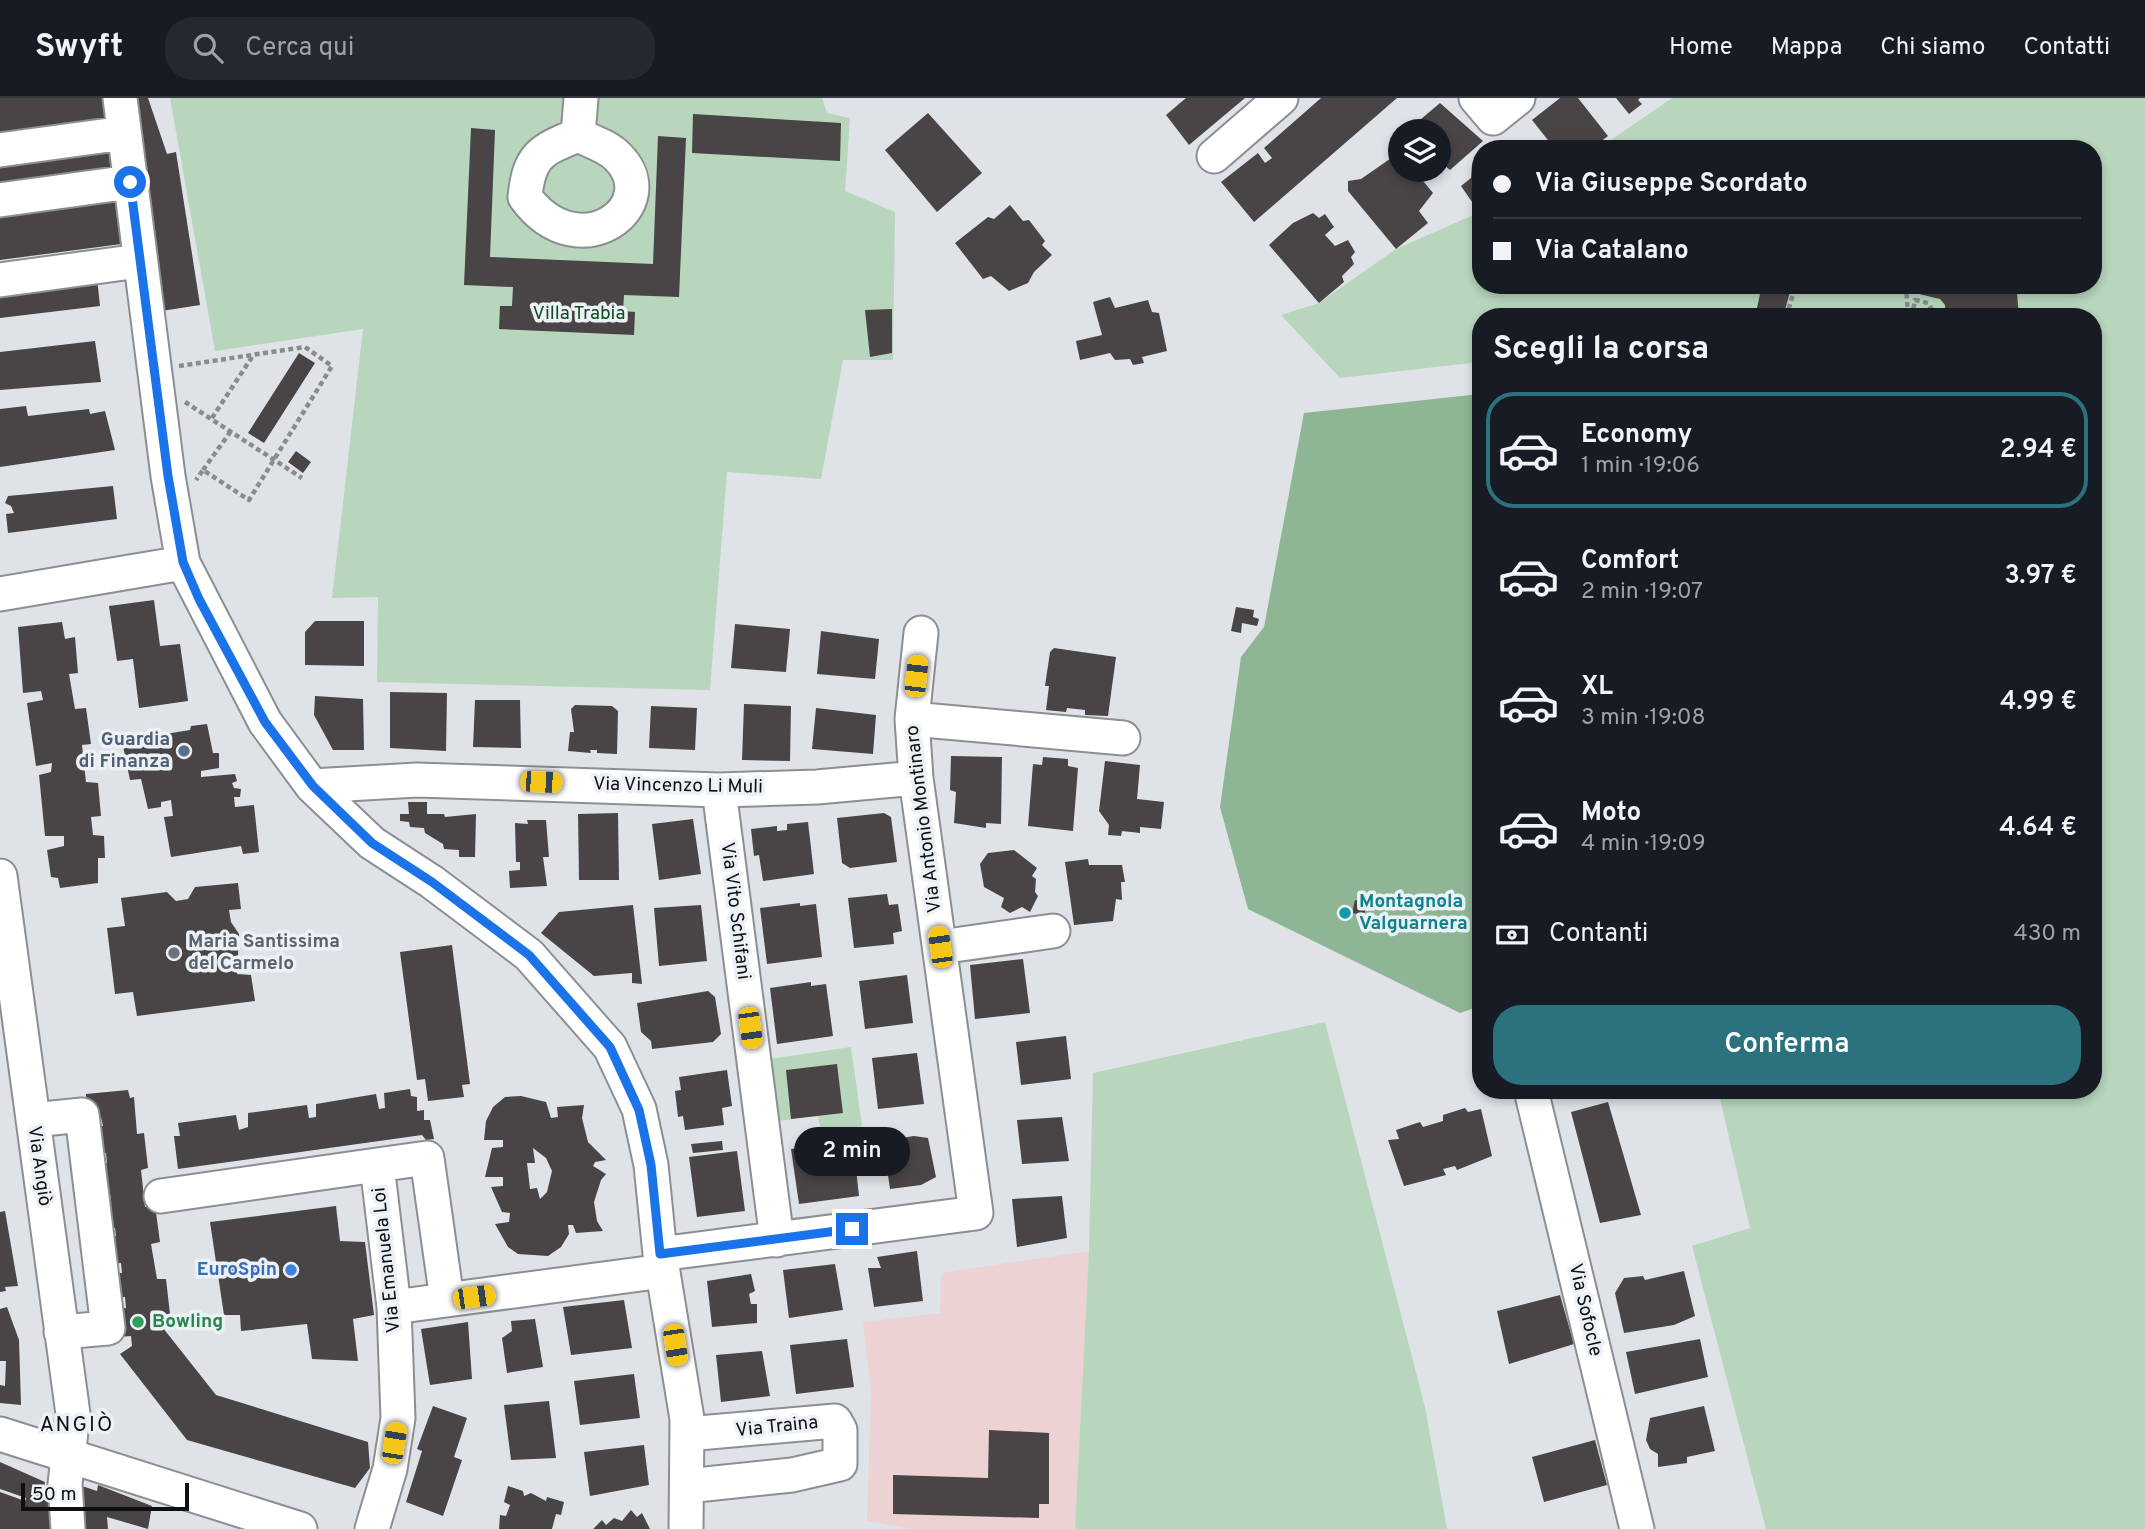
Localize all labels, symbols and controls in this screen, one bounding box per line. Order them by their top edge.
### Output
search box [165,17,655,80]
text: Swyft [35,27,123,69]
icon: search [189,29,227,67]
text: Cerca qui [245,32,354,65]
text: Home [1669,33,1733,63]
text: Mappa [1771,33,1842,63]
text: Chi siamo [1880,33,1985,63]
text: Contatti [2023,33,2110,63]
map controls [1388,119,1451,182]
button: layers [1388,119,1451,182]
route start [114,166,146,198]
text: Via Giuseppe Scordato [1535,168,1808,201]
text: Via Catalano [1535,235,1689,268]
park label: Villa Trabia [533,302,625,326]
text: Scegli la corsa [1493,330,1709,370]
icon: car [1497,419,1560,482]
text: Economy [1581,419,1692,452]
text: 2.94 € [2000,434,2077,467]
text: 1 min · 19:06 [1581,452,1700,481]
icon: car [1497,545,1560,608]
text: Comfort [1581,545,1679,578]
text: 3.97 € [2004,560,2077,593]
text: 2 min · 19:07 [1581,578,1703,607]
car [904,654,929,698]
icon: car [1497,671,1560,734]
text: XL [1581,671,1613,704]
text: 4.99 € [2000,686,2077,719]
text: 3 min · 19:08 [1581,704,1706,733]
street label: Via Antonio Montinaro [901,724,947,914]
place label: Guardia di Finanza [78,728,170,774]
marker: Guardia di Finanza [176,743,192,759]
car [520,771,563,793]
street label: Via Vincenzo Li Muli [593,773,763,799]
icon: car [1497,797,1560,860]
text: Moto [1581,797,1641,830]
text: 4.64 € [1999,812,2077,845]
text: 4 min · 19:09 [1581,830,1706,859]
street label: Via Vito Schifani [715,841,755,981]
place label: Montagnola Valguarnera [1359,890,1468,936]
marker: Montagnola Valguarnera [1337,905,1353,921]
icon: cash [1493,916,1531,954]
text: Contanti [1549,918,1648,951]
text: 430 m [2013,920,2081,949]
car [927,925,954,969]
place label: Maria Santissima del Carmelo [188,930,340,976]
marker: Maria Santissima del Carmelo [166,945,182,961]
button: Conferma [1493,1005,2081,1085]
car [737,1006,764,1050]
street label: Via Angiò [21,1124,57,1208]
callout: 2 min [794,1128,910,1176]
text: 2 min [822,1137,882,1166]
street label: Via Emanuela Loi [367,1186,407,1334]
route end [836,1213,868,1245]
place label: EuroSpin [197,1258,277,1282]
street label: Via Sofocle [1563,1261,1607,1359]
marker: EuroSpin [283,1262,299,1278]
car [452,1284,497,1310]
place label: Bowling [152,1310,223,1334]
marker: Bowling [130,1314,146,1330]
car [662,1323,689,1367]
district label: ANGIÒ [40,1411,114,1439]
street label: Via Traina [734,1411,820,1443]
car [381,1421,408,1465]
scale bar [21,1480,189,1512]
text: 50 m [32,1483,77,1507]

